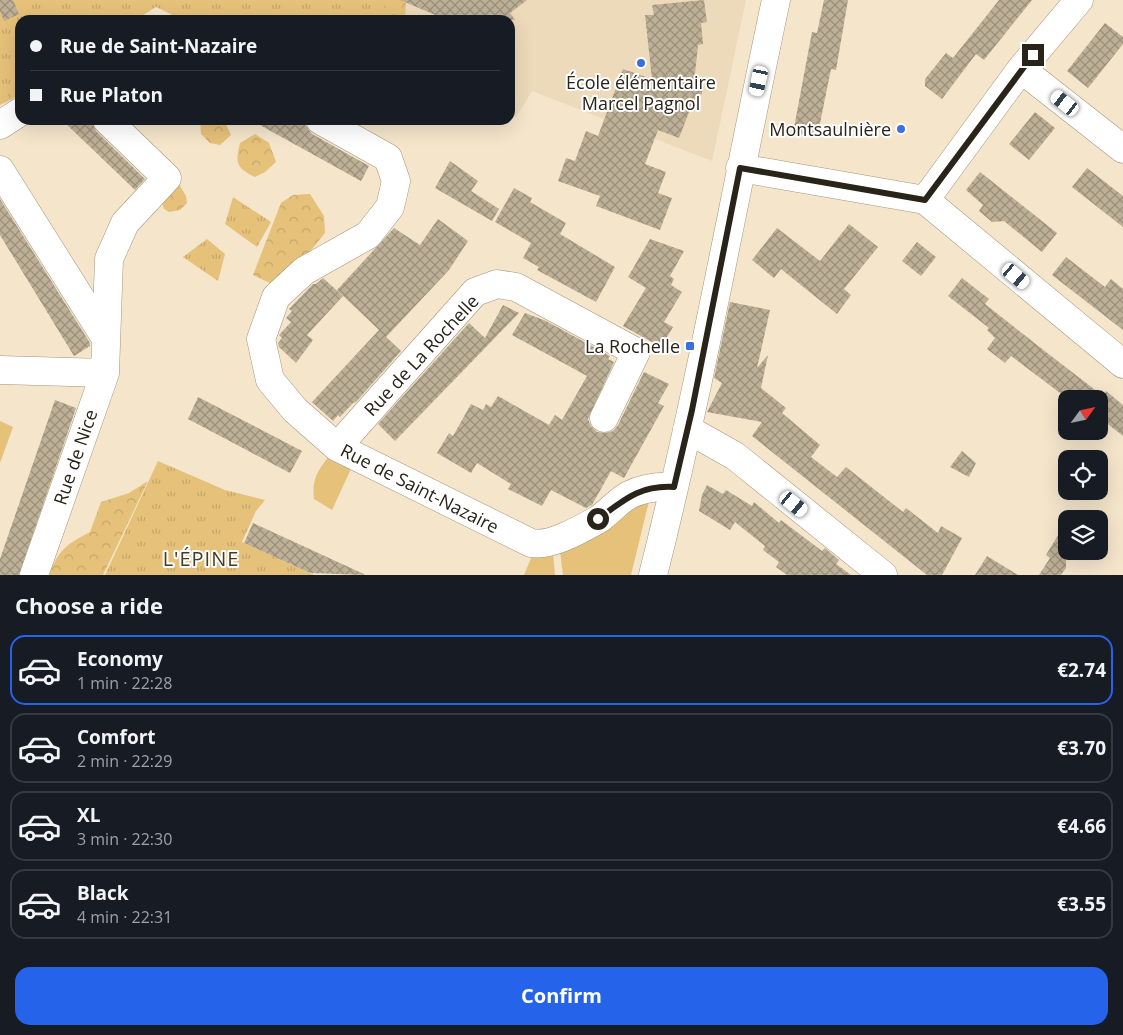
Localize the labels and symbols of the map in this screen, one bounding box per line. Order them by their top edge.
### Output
route end [1022,44,1044,66]
marker: École élémentaire Marcel Pagnol [635,57,647,69]
car [748,65,769,97]
place label: École élémentaire Marcel Pagnol [566,70,716,115]
car [1048,88,1081,118]
place label: Montsaulnière [769,117,891,141]
marker: Montsaulnière [895,123,907,135]
car [999,261,1032,291]
street label: Rue de La Rochelle [358,289,484,421]
place label: La Rochelle [585,334,680,358]
marker: La Rochelle [684,340,696,352]
north arrow [1058,390,1108,440]
street label: Rue de Nice [47,406,103,508]
street label: Rue de Saint-Nazaire [337,438,503,538]
car [777,489,810,519]
route start [587,508,609,530]
district label: L'ÉPINE [163,545,239,572]

